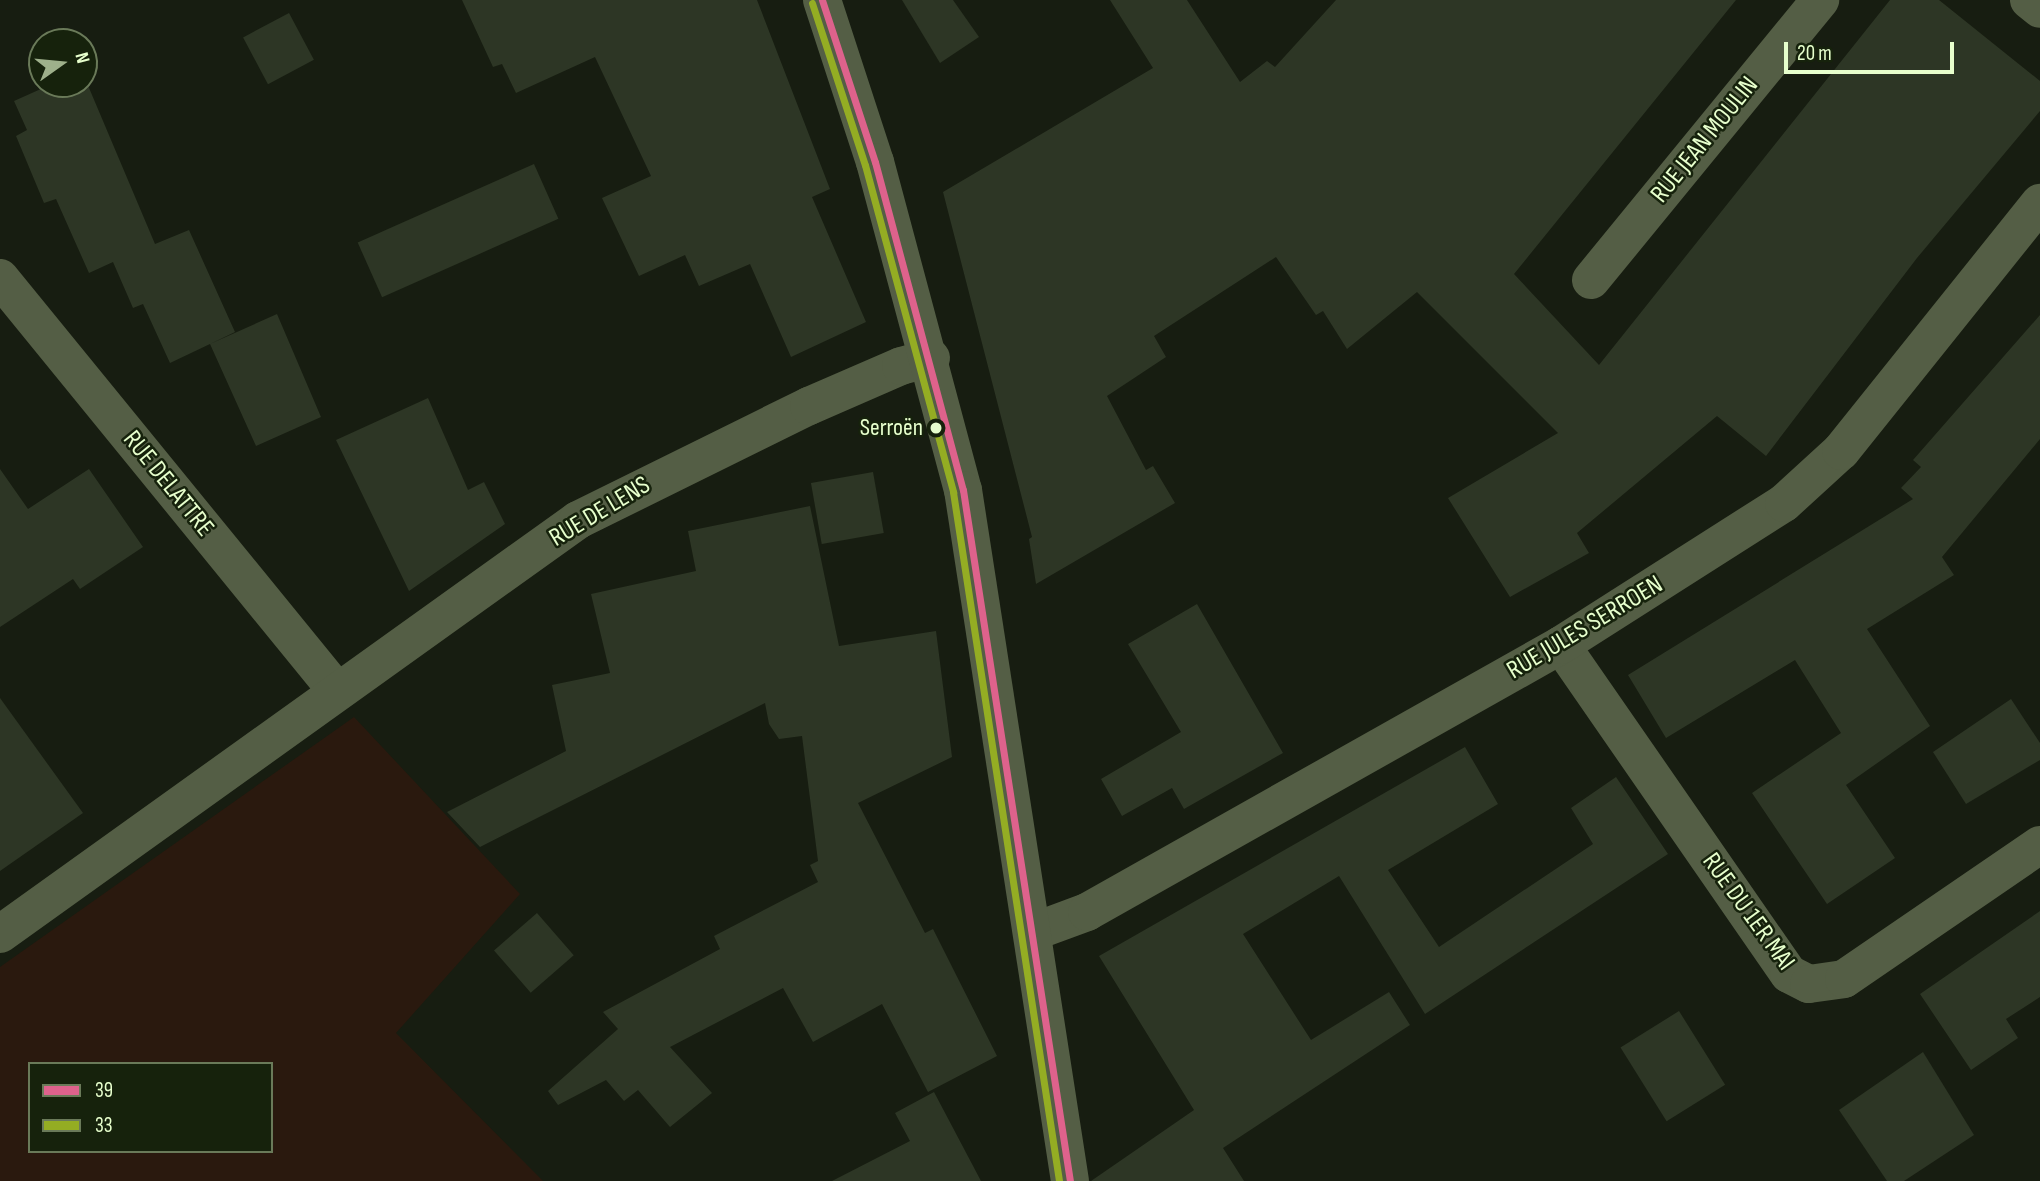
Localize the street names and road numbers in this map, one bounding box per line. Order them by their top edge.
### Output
street label: RUE JEAN MOULIN [1645,71,1765,209]
street label: RUE DELATTRE [116,425,220,543]
street label: RUE DE LENS [544,470,656,554]
street label: RUE JULES SERROEN [1502,569,1668,687]
street label: RUE DU 1ER MAI [1695,847,1801,977]

